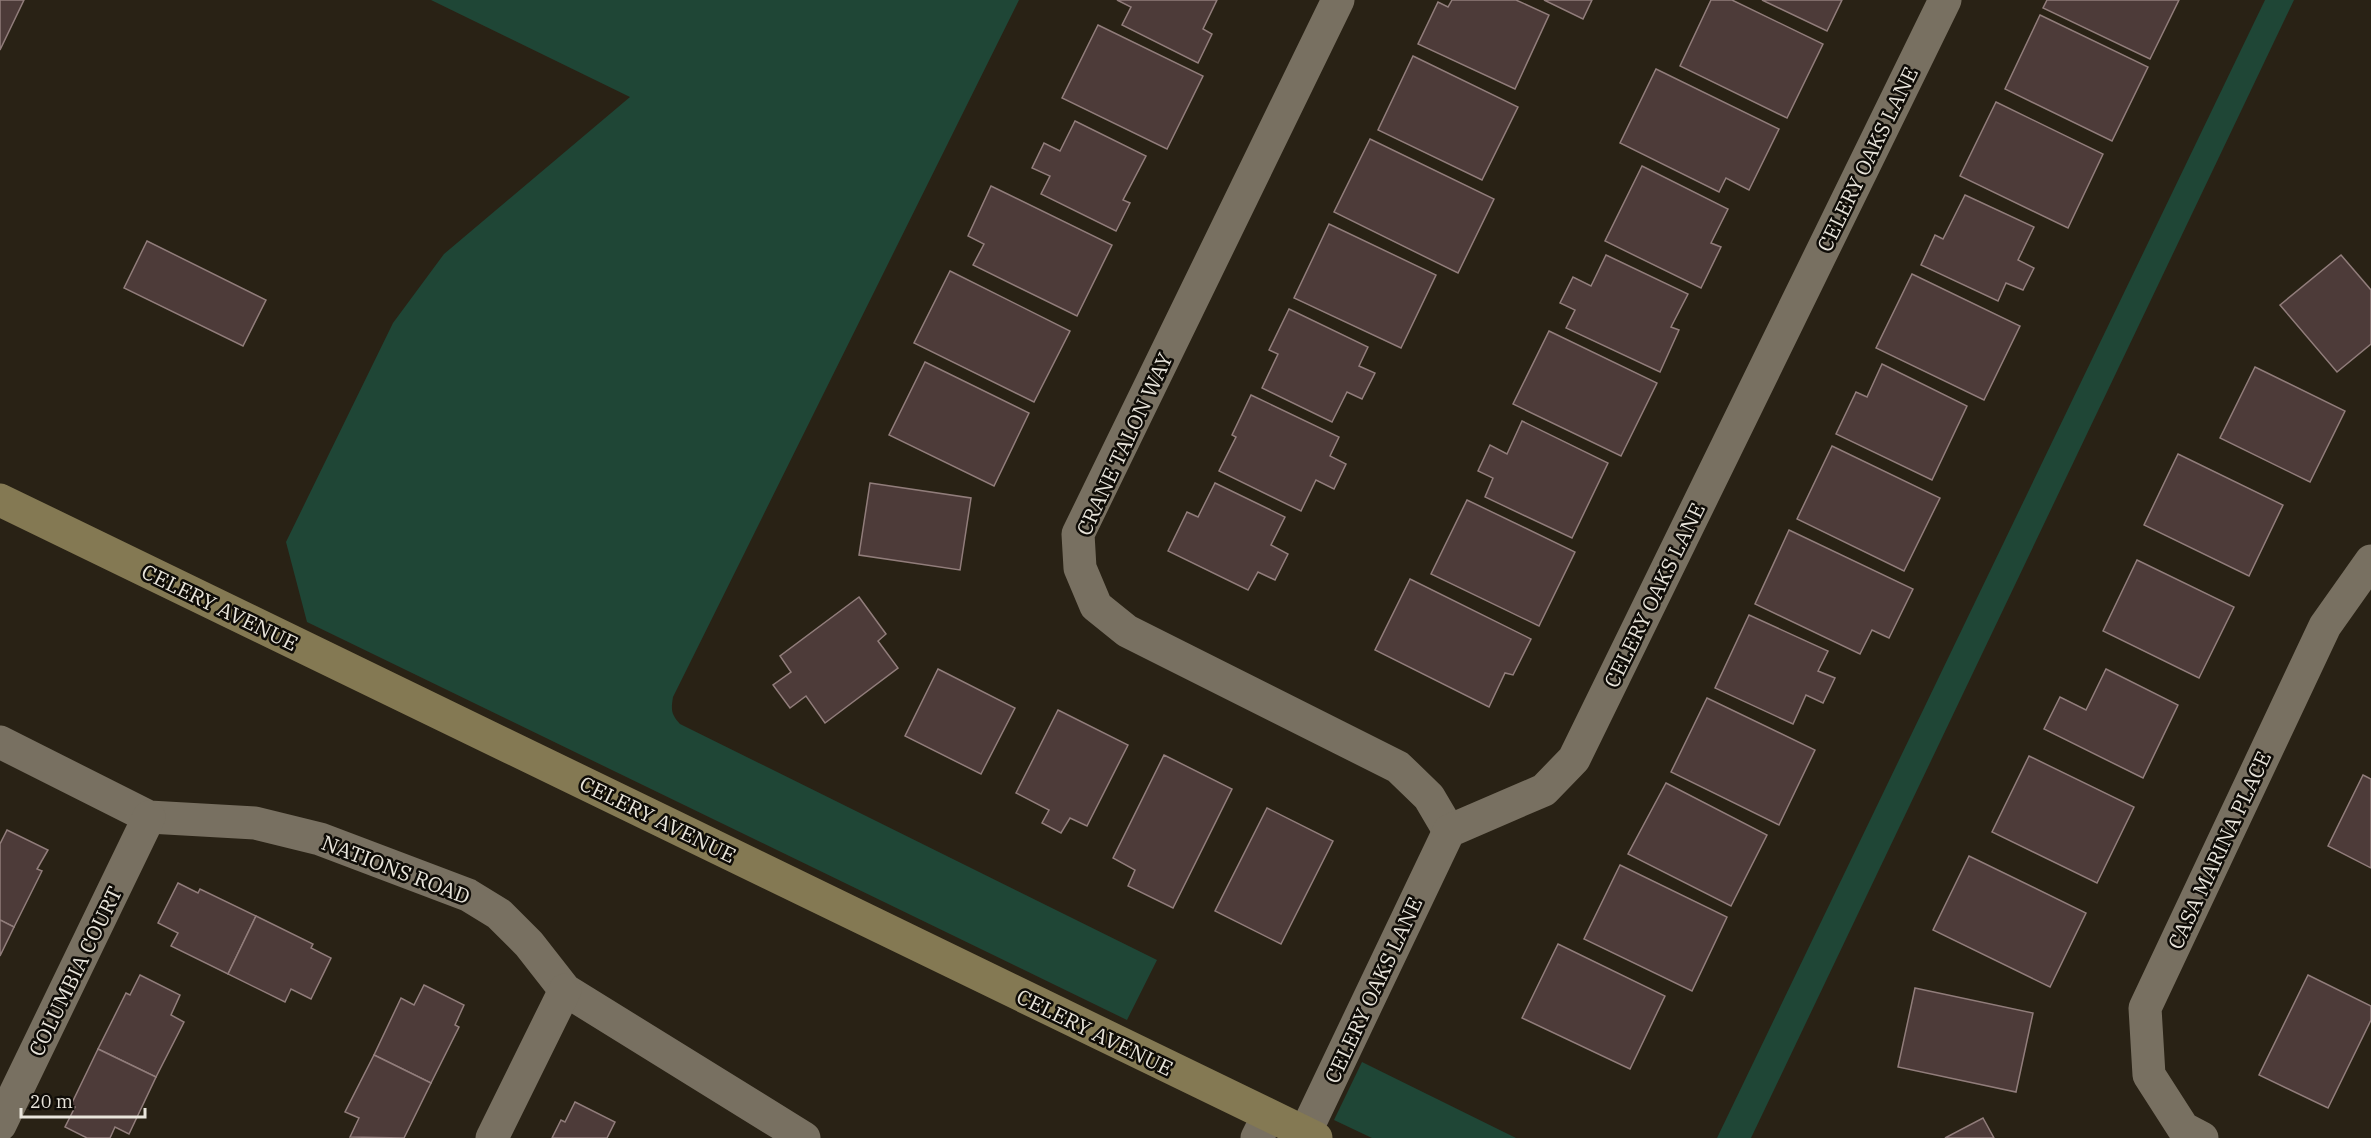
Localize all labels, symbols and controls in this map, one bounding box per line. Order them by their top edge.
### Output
street label: CELERY OAKS LANE [1810,62,1924,256]
street label: CRANE TALON WAY [1069,348,1179,540]
street label: CELERY OAKS LANE [1597,498,1711,692]
street label: CELERY AVENUE [137,557,303,657]
street label: CASA MARINA PLACE [2161,746,2277,954]
street label: CELERY AVENUE [575,769,741,869]
street label: NATIONS ROAD [318,828,474,910]
street label: COLUMBIA COURT [22,881,128,1061]
street label: CELERY OAKS LANE [1318,892,1428,1088]
street label: CELERY AVENUE [1012,982,1178,1082]
scale bar [21,1081,146,1119]
text: 20 m [30,1090,73,1113]

